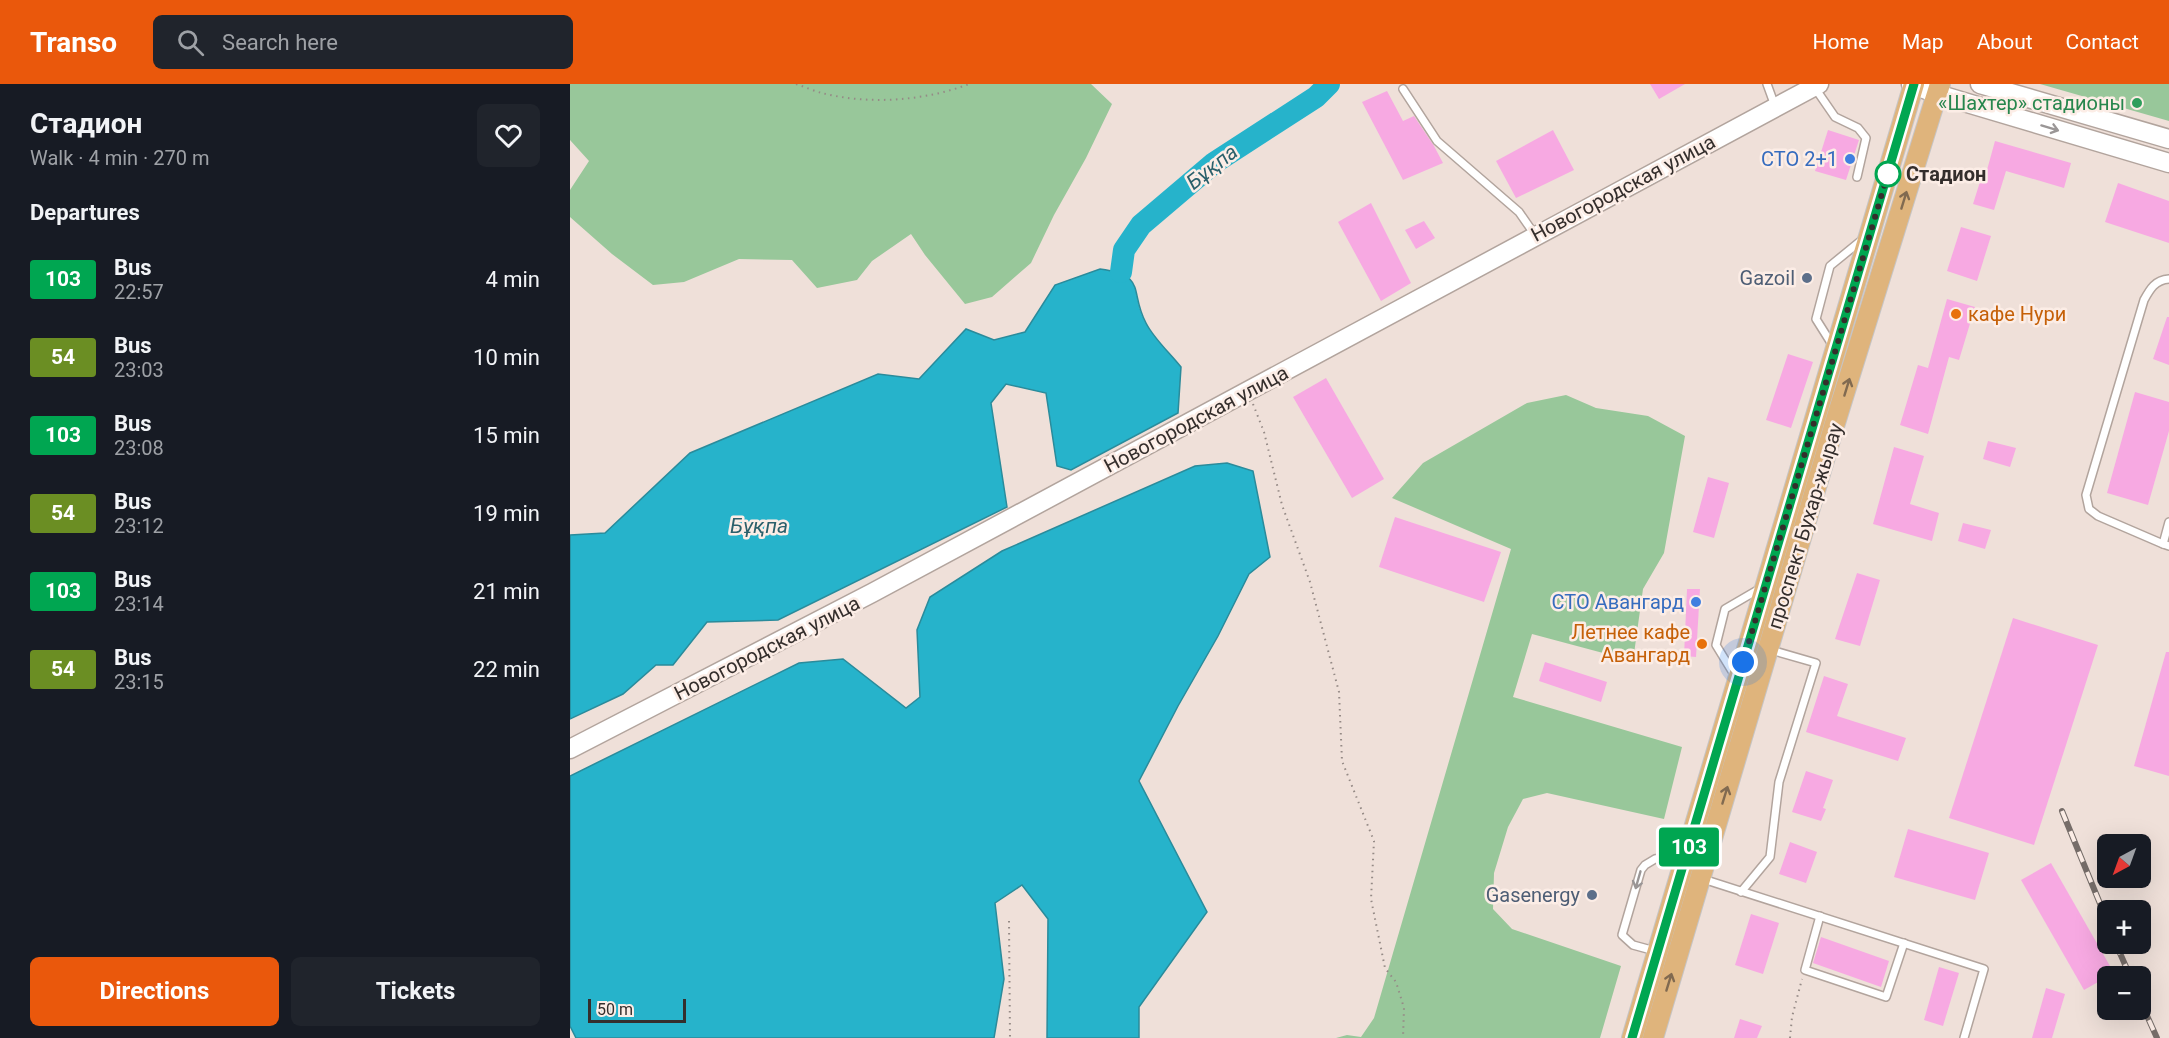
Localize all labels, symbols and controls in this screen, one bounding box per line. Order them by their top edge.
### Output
search box [153,15,573,69]
text: Transo [30,26,117,59]
icon: search [174,26,207,59]
text: Search here [222,30,338,55]
text: Home [1813,30,1869,54]
text: Map [1902,30,1944,54]
text: About [1977,30,2033,54]
text: Contact [2066,30,2139,54]
place label: «Шахтер» стадионы [1938,91,2125,115]
marker: «Шахтер» стадионы [2130,96,2144,110]
button: heart [477,104,540,167]
text: Стадион [30,107,142,140]
one-way arrow [2040,123,2059,134]
street label: Новогородская улица [1527,129,1719,247]
water label: Бұқпа [1182,140,1242,194]
text: Walk · 4 min · 270 m [30,146,209,170]
place label: СТО 2+1 [1761,147,1838,171]
marker: СТО 2+1 [1843,152,1857,166]
marker: Стадион [1875,161,1901,187]
place label: Стадион [1906,162,1986,186]
one-way arrow [1899,191,1910,210]
text: Departures [30,200,140,225]
text: Bus [114,255,152,280]
place label: Gazoil [1740,266,1795,290]
text: 103 [45,267,81,291]
text: 4 min [485,267,540,292]
marker: Gazoil [1800,271,1814,285]
text: 22:57 [114,280,164,304]
place label: кафе Нури [1968,302,2066,326]
marker: кафе Нури [1949,307,1963,321]
text: Bus [114,333,152,358]
text: 54 [51,345,75,369]
text: 10 min [473,345,540,370]
text: 23:03 [114,358,164,382]
street label: Новогородская улица [1100,360,1292,478]
one-way arrow [1842,378,1853,397]
text: Bus [114,411,152,436]
street label: проспект Бухар-жырау [1762,420,1848,632]
text: 103 [45,423,81,447]
text: 15 min [473,423,540,448]
text: 23:08 [114,436,164,460]
text: Bus [114,489,152,514]
text: 54 [51,501,75,525]
text: 19 min [473,501,540,526]
text: 23:12 [114,514,164,538]
water label: Бұқпа [730,514,788,538]
text: Bus [114,567,152,592]
text: 103 [45,579,81,603]
text: 21 min [473,579,540,604]
place label: СТО Авангард [1552,590,1684,614]
street label: Новогородская улица [670,591,864,705]
text: 23:14 [114,592,164,616]
marker: СТО Авангард [1689,595,1703,609]
place label: Летнее кафе Авангард [1571,620,1690,667]
marker: Летнее кафе Авангард [1695,637,1709,651]
text: Bus [114,645,152,670]
your location [1728,647,1758,677]
text: 54 [51,657,75,681]
text: 22 min [473,657,540,682]
text: 23:15 [114,670,164,694]
one-way arrow [1720,786,1731,805]
line badge: 103 [1654,828,1724,867]
north arrow [2097,834,2151,888]
map controls [2097,834,2151,1020]
text: 103 [1671,835,1707,859]
one-way arrow [1632,870,1644,889]
place label: Gasenergy [1486,883,1581,907]
marker: Gasenergy [1585,888,1599,902]
button: + [2097,900,2151,954]
button: Directions [30,957,279,1026]
button: Tickets [291,957,540,1026]
button: − [2097,966,2151,1020]
one-way arrow [1664,973,1675,992]
scale bar [588,996,686,1024]
text: 50 m [597,1000,633,1019]

